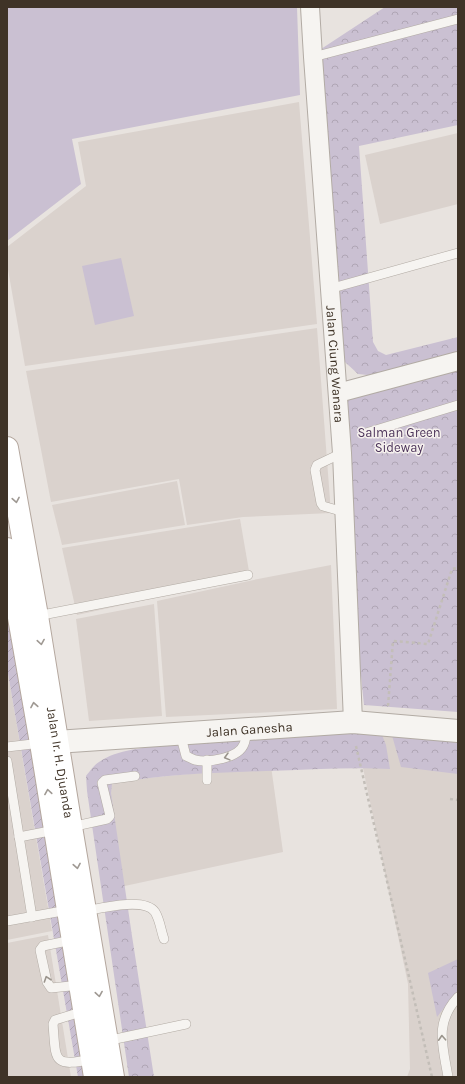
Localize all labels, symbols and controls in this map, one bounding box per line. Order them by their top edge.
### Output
street label: Jalan Ciung Wanara [324,305,347,423]
park label: Salman Green Sideway [357,425,441,455]
one-way arrow [12,497,20,503]
one-way arrow [37,639,45,645]
one-way arrow [30,702,39,708]
street label: Jalan Ir. H. Djuanda [44,706,77,819]
street label: Jalan Ganesha [206,719,293,739]
one-way arrow [223,752,230,761]
one-way arrow [44,788,53,795]
one-way arrow [72,862,81,869]
one-way arrow [43,976,52,983]
one-way arrow [94,991,102,997]
one-way arrow [438,1035,447,1041]

